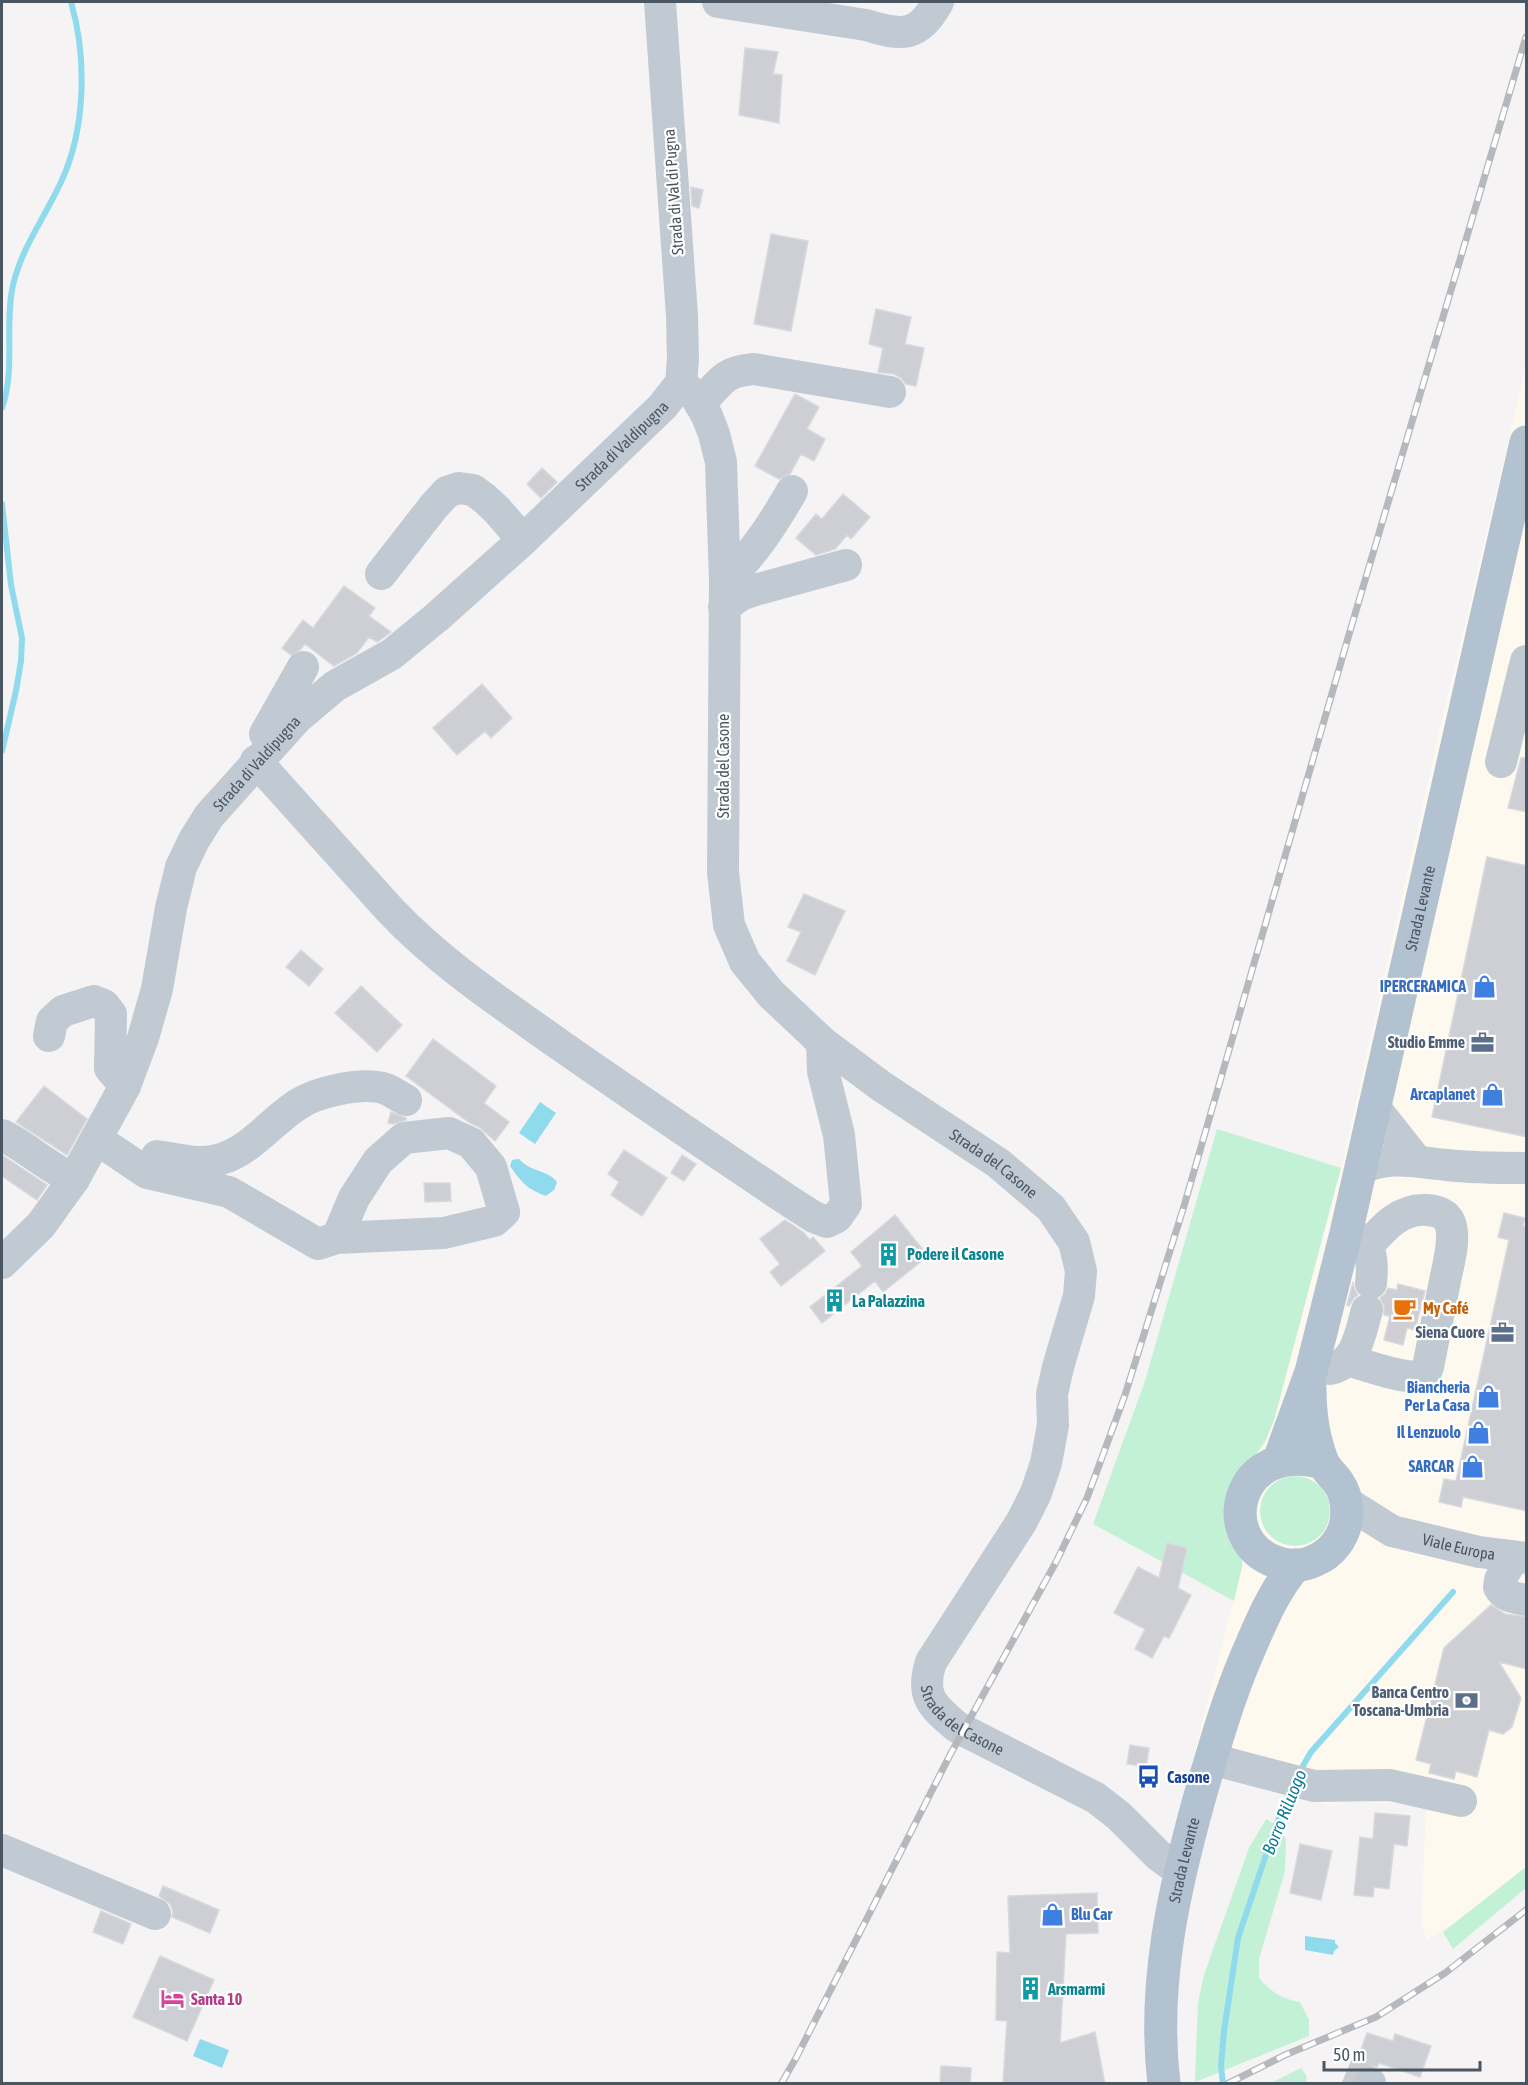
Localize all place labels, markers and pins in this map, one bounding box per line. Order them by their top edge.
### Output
shop icon: IPERCERAMICA [1471,973,1497,999]
place label: IPERCERAMICA [1380,977,1466,995]
office icon: Studio Emme [1470,1029,1496,1055]
place label: Studio Emme [1388,1033,1465,1051]
shop icon: Arcaplanet [1480,1081,1506,1107]
place label: Arcaplanet [1409,1085,1475,1103]
building icon: Podere il Casone [876,1241,902,1267]
place label: Podere il Casone [907,1245,1004,1263]
building icon: La Palazzina [821,1288,847,1314]
place label: La Palazzina [852,1292,925,1310]
cafe icon: My Café [1392,1295,1418,1321]
place label: My Café [1423,1299,1469,1317]
office icon: Siena Cuore [1490,1319,1516,1345]
place label: Siena Cuore [1416,1323,1485,1341]
place label: Biancheria Per La Casa [1405,1378,1470,1414]
shop icon: Biancheria Per La Casa [1475,1383,1501,1409]
shop icon: Il Lenzuolo [1466,1419,1492,1445]
place label: Il Lenzuolo [1397,1423,1461,1441]
shop icon: SARCAR [1459,1453,1485,1479]
place label: SARCAR [1409,1457,1454,1475]
place label: Banca Centro Toscana-Umbria [1353,1683,1449,1719]
bank icon: Banca Centro Toscana-Umbria [1454,1688,1480,1714]
bus stop icon: Casone [1136,1764,1162,1790]
place label: Casone [1167,1768,1210,1786]
shop icon: Blu Car [1040,1901,1066,1927]
place label: Blu Car [1071,1905,1112,1923]
building icon: Arsmarmi [1017,1976,1043,2002]
place label: Arsmarmi [1047,1980,1105,1998]
hotel icon: Santa 10 [160,1986,186,2012]
place label: Santa 10 [191,1990,243,2008]

